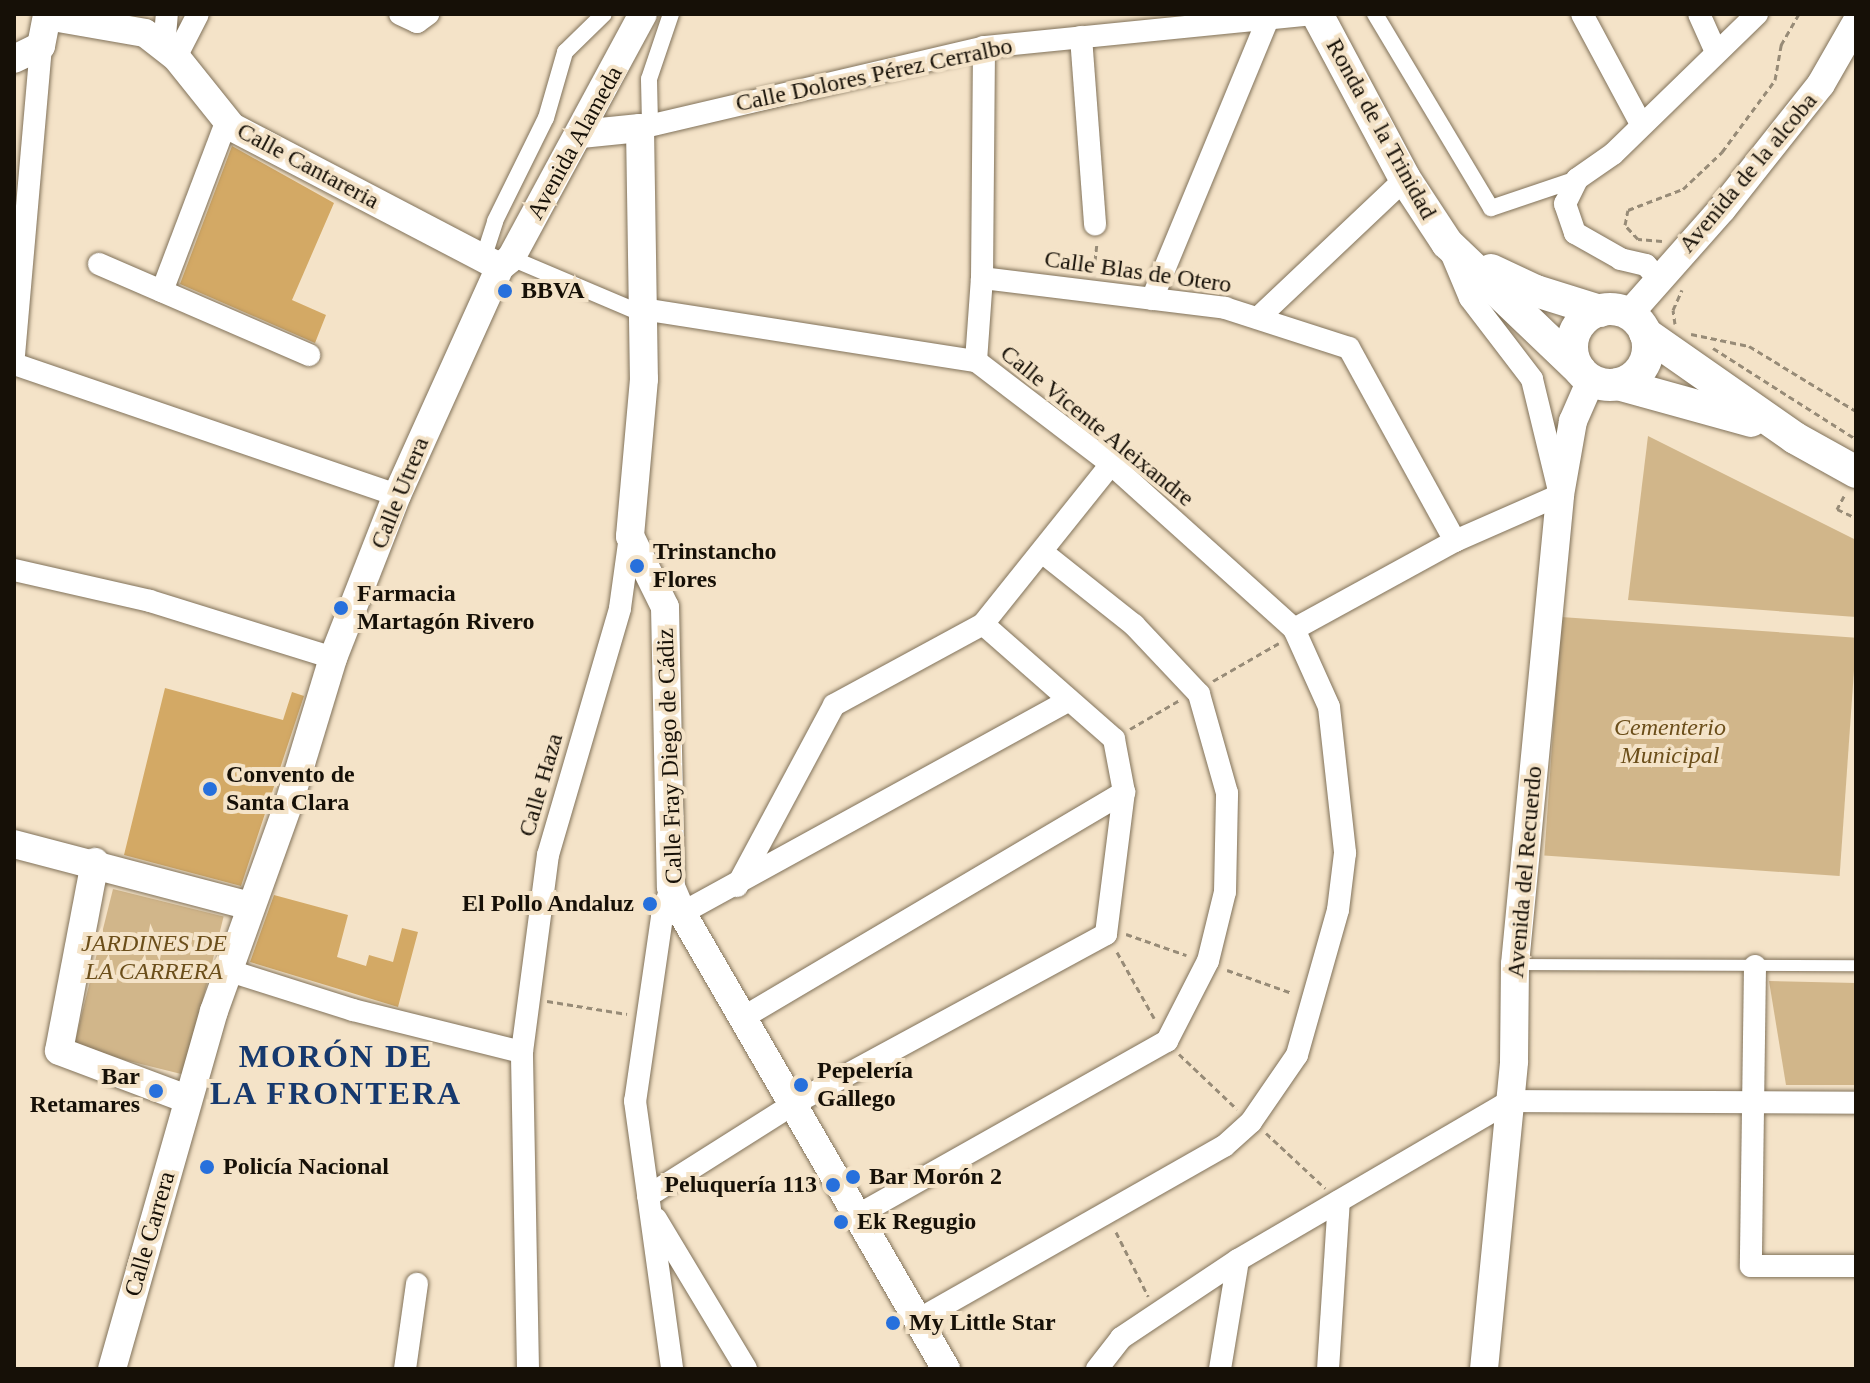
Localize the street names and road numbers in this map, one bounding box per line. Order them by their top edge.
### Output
street label: Calle Dolores Pérez Cerralbo [733,32,1015,118]
street label: Ronda de la Trinidad [1319,33,1443,225]
street label: Avenida Alameda [521,61,629,225]
street label: Avenida de la alcoba [1673,87,1823,259]
street label: Calle Cantareria [232,117,384,215]
street label: Calle Blas de Otero [1043,245,1233,299]
street label: Calle Vicente Aleixandre [994,339,1200,513]
street label: Calle Utrera [365,433,435,553]
street label: Calle Fray Diego de Cádiz [651,628,689,884]
street label: Calle Haza [513,730,569,840]
street label: Avenida del Recuerdo [1501,765,1549,979]
street label: Calle Carrera [118,1168,182,1300]

